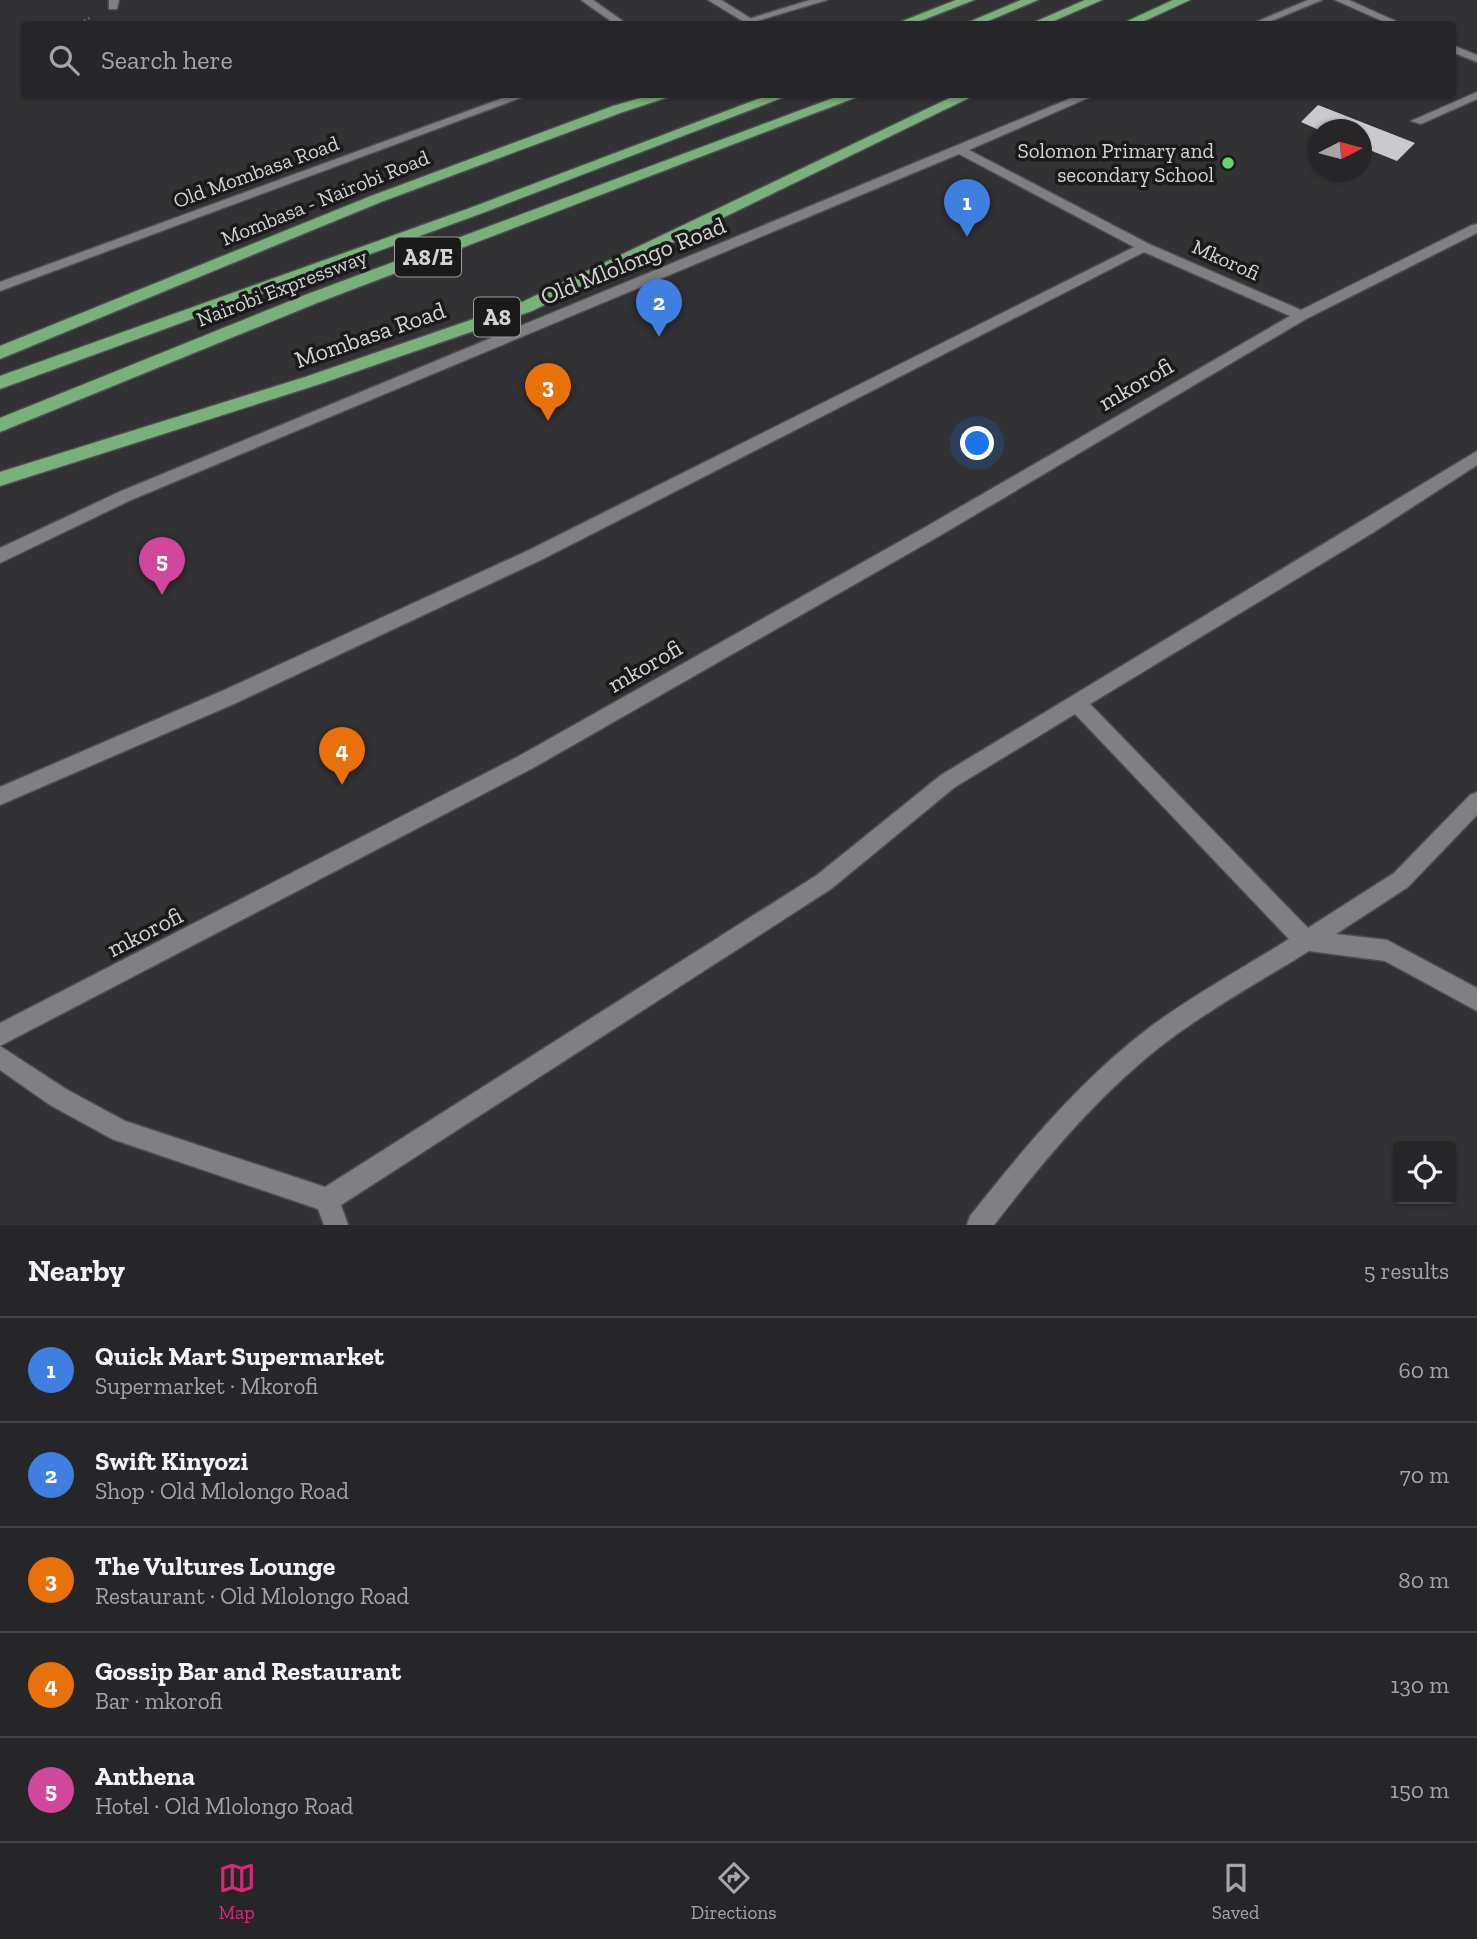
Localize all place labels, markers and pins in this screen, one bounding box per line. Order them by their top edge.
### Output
place label: Solomon Primary and secondary School [1017,138,1214,187]
marker: Solomon Primary and secondary School [1220,155,1236,171]
pin: 1 [944,179,990,237]
pin: 2 [636,279,682,337]
pin: 3 [525,363,571,421]
pin: 5 [139,537,185,595]
pin: 4 [319,727,365,785]

